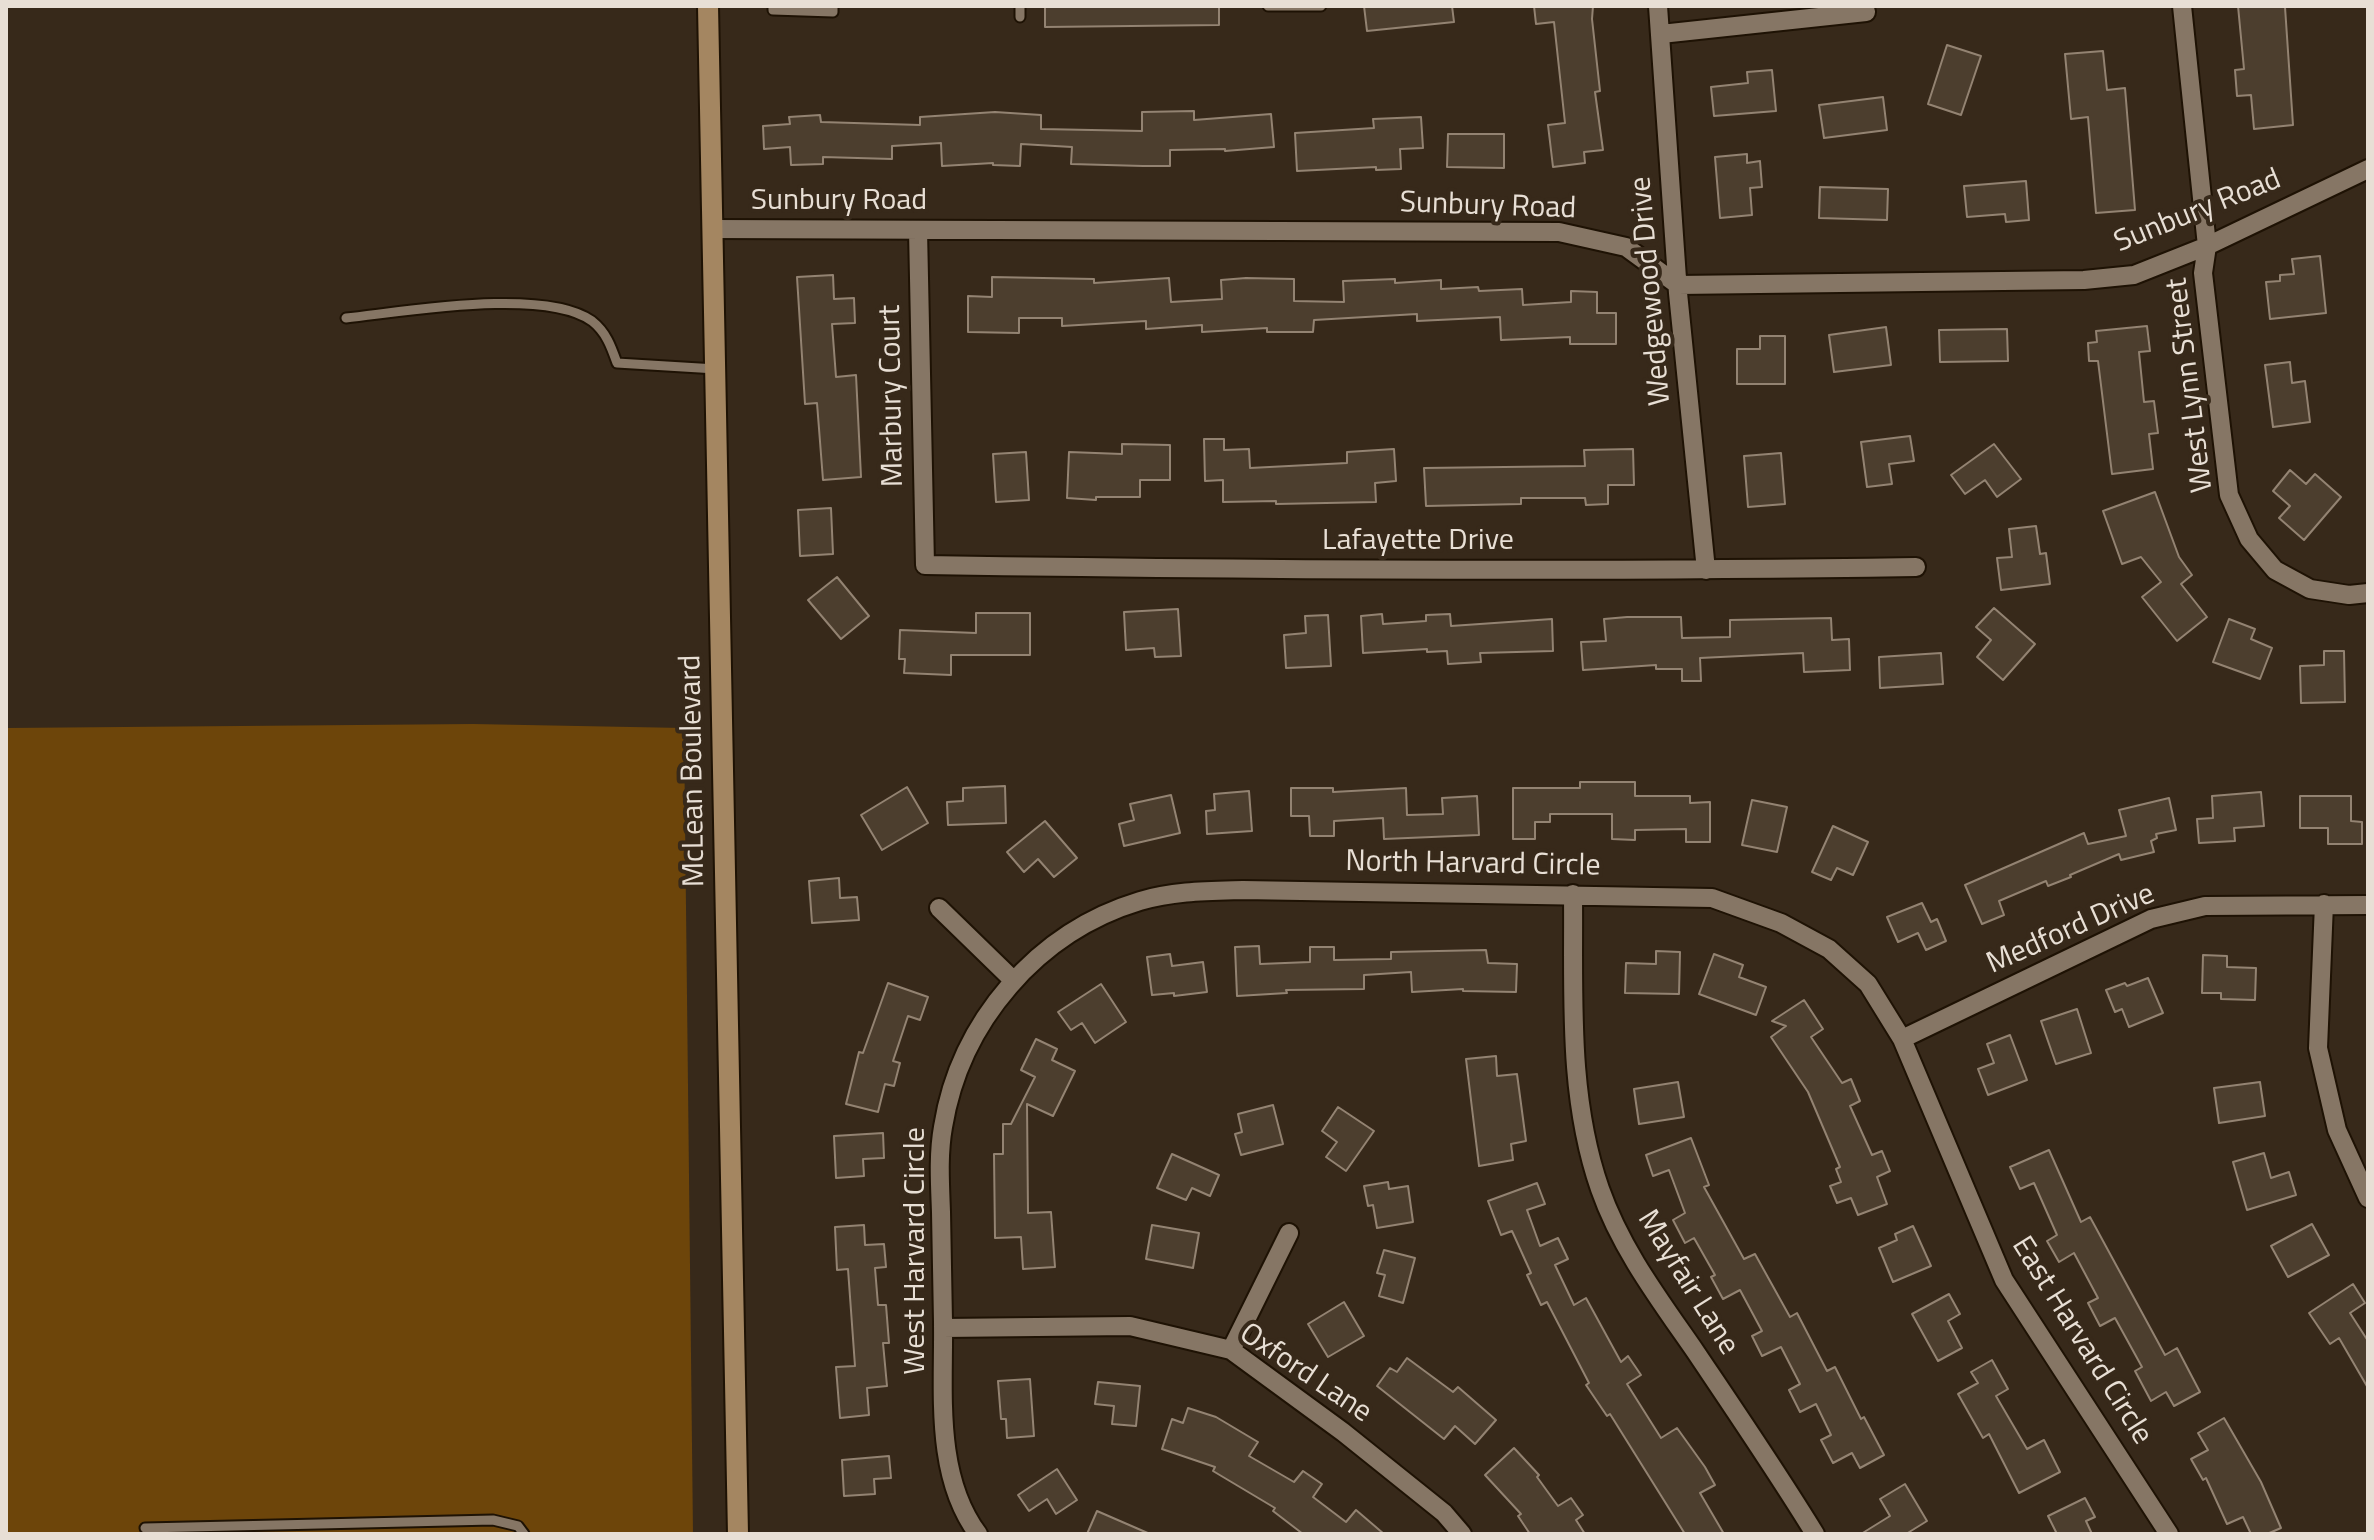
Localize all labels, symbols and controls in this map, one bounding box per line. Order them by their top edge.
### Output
street label: Sunbury Road [2109,162,2287,262]
street label: Wedgewood Drive [1624,175,1680,407]
street label: Sunbury Road [751,184,927,220]
street label: Sunbury Road [1399,186,1577,228]
street label: West Lynn Street [2160,276,2222,494]
street label: Marbury Court [873,304,913,488]
street label: Lafayette Drive [1322,524,1514,560]
street label: McLean Boulevard [674,654,714,888]
street label: North Harvard Circle [1345,845,1601,885]
street label: Medford Drive [1982,877,2160,983]
street label: West Harvard Circle [899,1127,935,1375]
street label: Mayfair Lane [1628,1204,1746,1362]
street label: East Harvard Circle [2003,1230,2159,1452]
street label: Oxford Lane [1232,1317,1378,1431]

